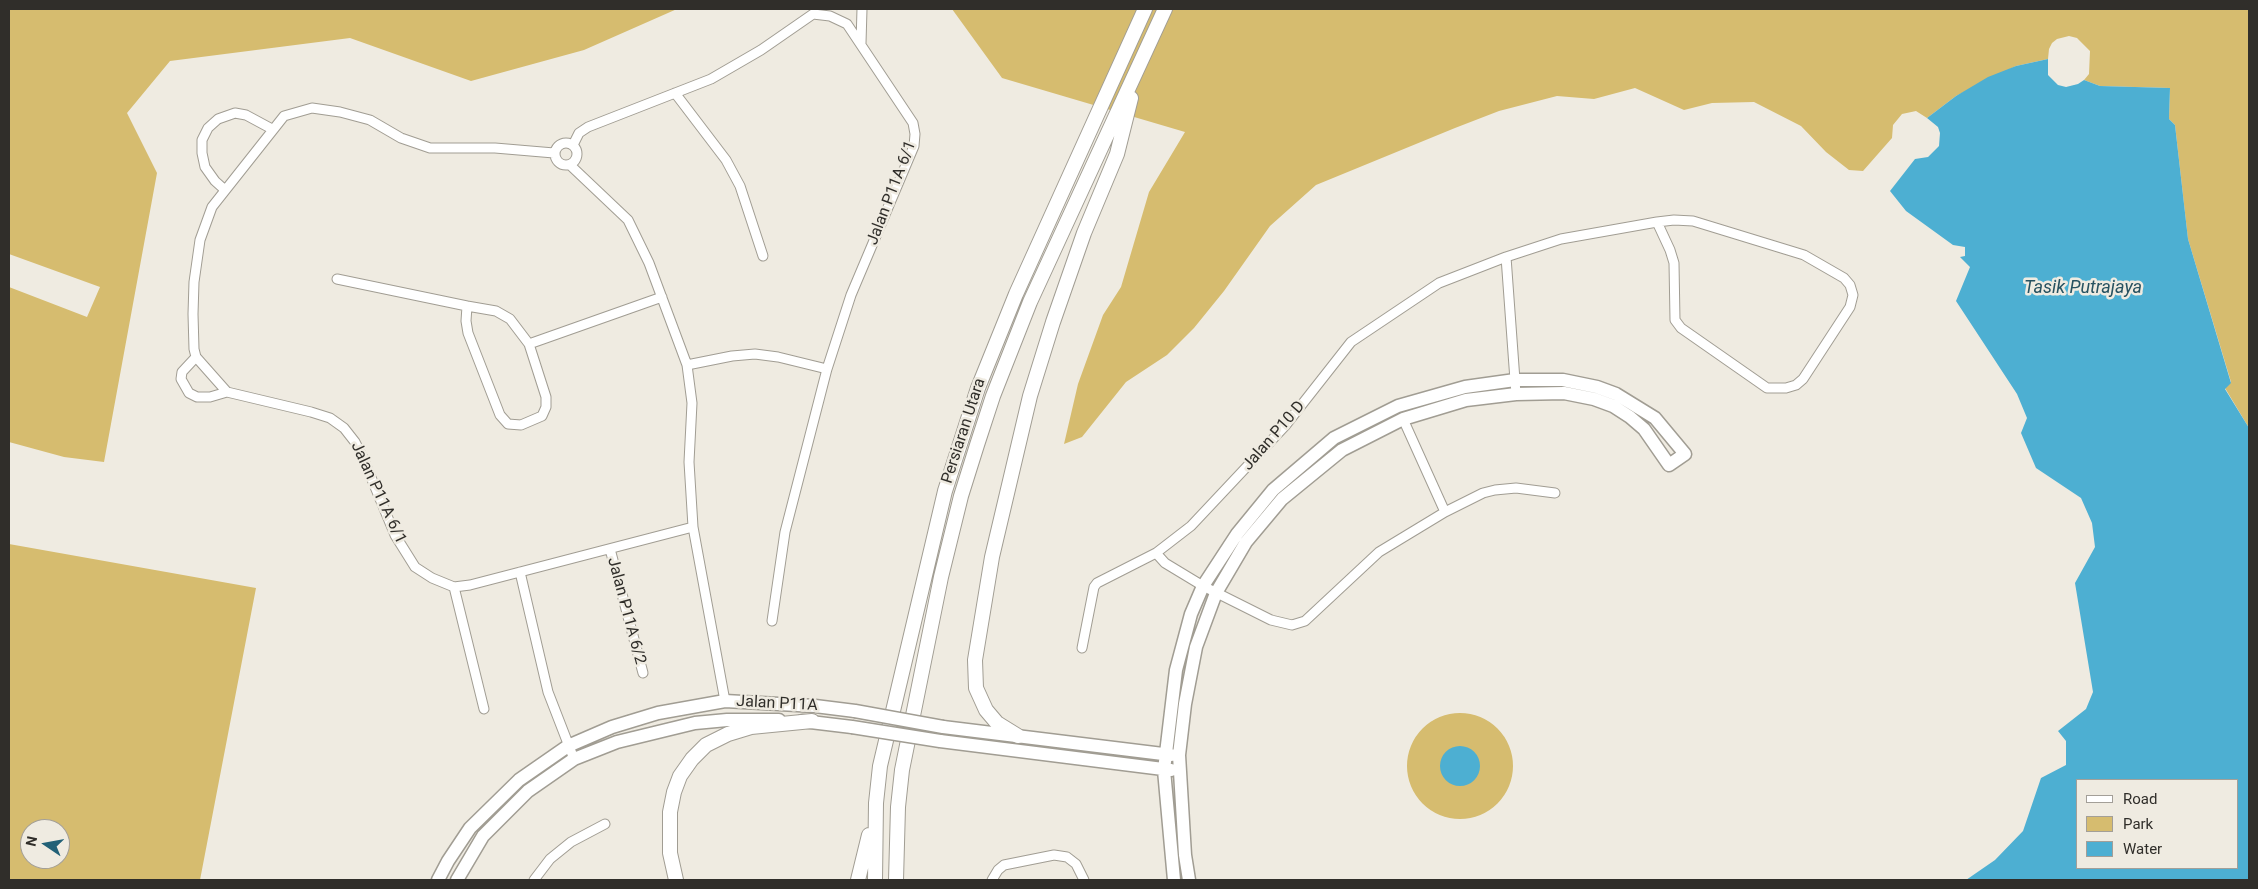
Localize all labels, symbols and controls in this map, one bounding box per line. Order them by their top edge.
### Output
street label: Jalan P11A 6/1 [863,138,921,248]
water label: Tasik Putrajaya [2024,277,2142,299]
street label: Persiaran Utara [938,376,990,486]
street label: Jalan P10 D [1239,397,1309,475]
street label: Jalan P11A 6/1 [346,439,410,547]
street label: Jalan P11A 6/2 [602,555,650,667]
street label: Jalan P11A [736,692,818,716]
legend [2076,779,2238,869]
text: Road [2123,790,2157,808]
text: Park [2123,815,2153,833]
north arrow [20,819,70,869]
text: N [22,835,40,848]
text: Water [2123,840,2162,858]

